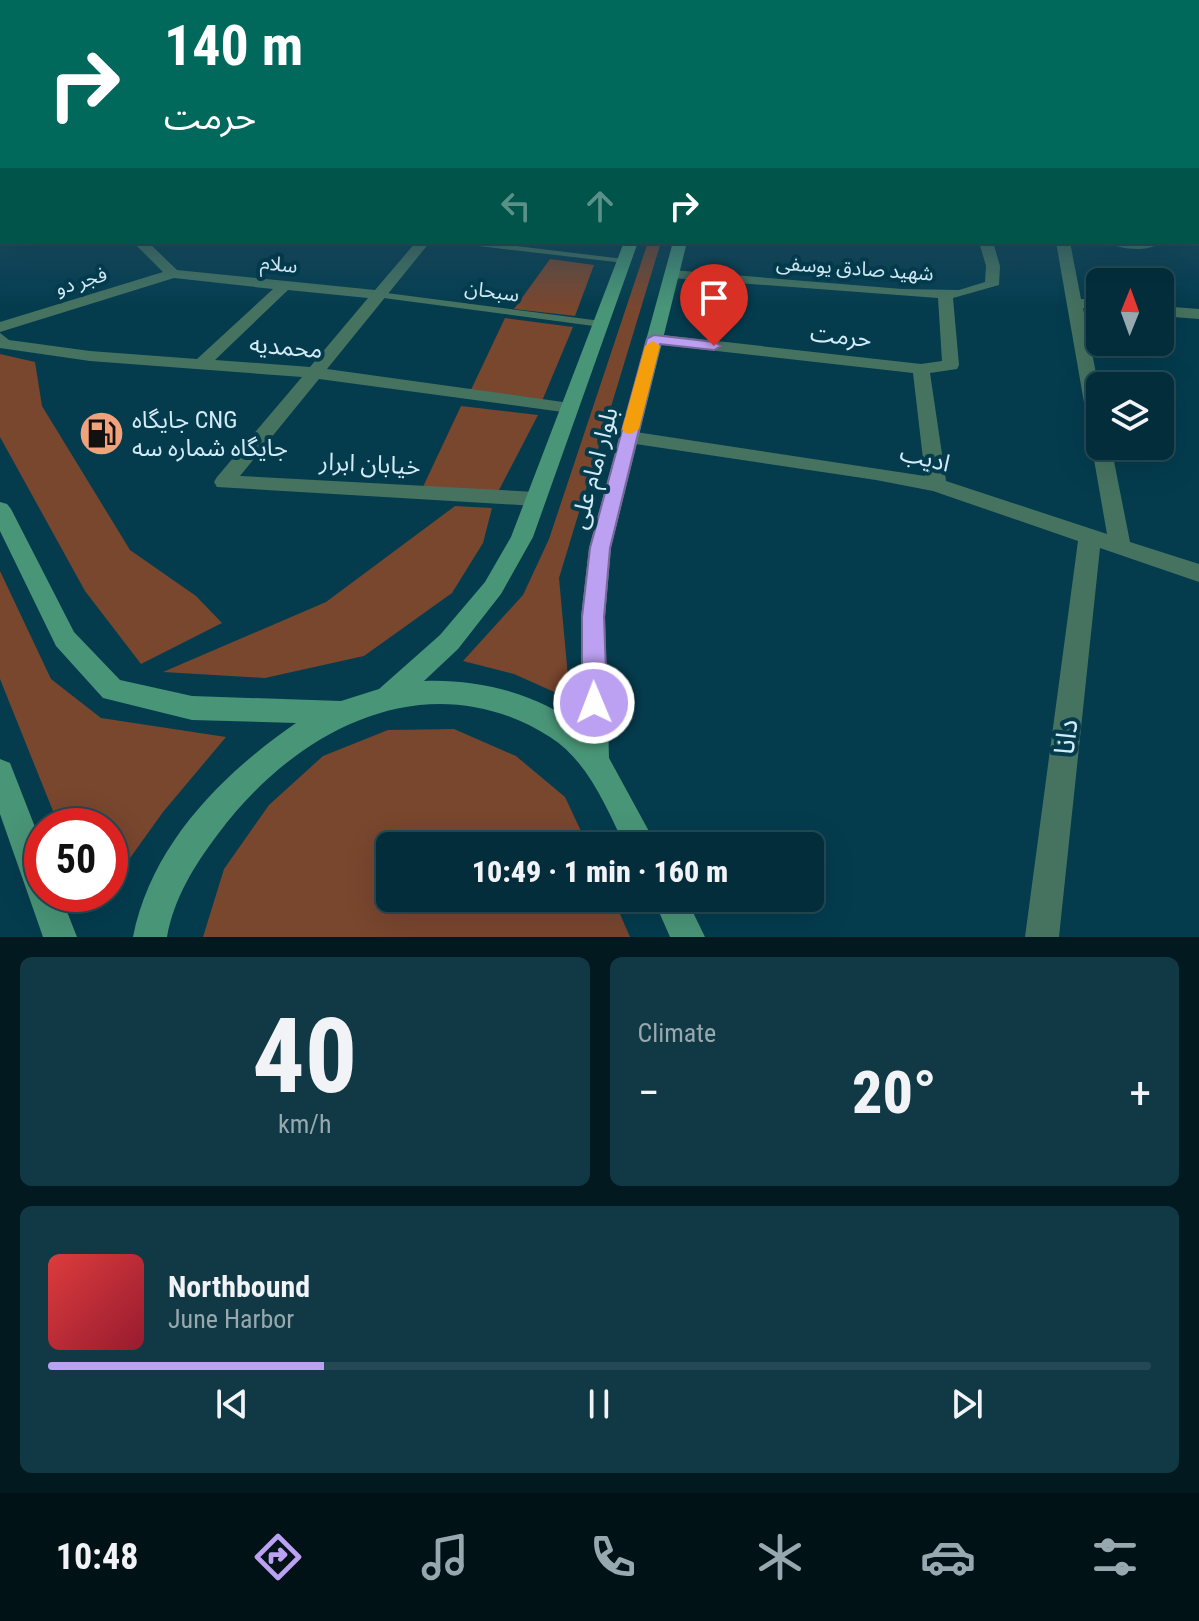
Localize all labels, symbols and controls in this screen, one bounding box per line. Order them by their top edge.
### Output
text: 140 m [164,13,303,79]
icon: right [32,32,136,136]
text: حرمت [164,96,256,138]
icon: left [494,184,538,228]
icon: ahead [578,184,622,228]
icon: right [662,184,706,228]
street label: سلام [259,250,299,281]
street label: شهید صادق یوسفی [775,251,935,285]
street label: فجر دو [52,262,110,300]
pin [680,264,748,346]
north arrow [1086,268,1174,356]
map controls [1086,268,1174,460]
street label: سبحان [463,275,521,307]
icon: arrive [692,276,736,320]
street label: حرمت [809,319,873,353]
street label: محمدیه [248,330,324,364]
button: layers [1086,372,1174,460]
street label: بلوار امام علی [564,404,627,533]
place label: جایگاه CNG جایگاه شماره سه [132,406,288,462]
fuel station icon: جایگاه CNG جایگاه شماره سه [77,410,125,458]
street label: ادیب [897,438,953,478]
street label: خیابان ابرار [318,447,421,481]
position arrow [552,661,636,745]
street label: دانا [1047,717,1085,757]
speed limit sign: 50 [24,808,128,912]
text: 10:49 · 1 min · 160 m [472,854,728,889]
text: 40 [252,996,357,1117]
text: Climate [638,1018,716,1048]
text: 20° [852,1057,937,1128]
text: − [638,1067,660,1119]
text: + [1129,1067,1151,1119]
text: km/h [278,1109,332,1139]
text: Northbound [168,1269,310,1304]
text: June Harbor [168,1304,294,1334]
icon: previous [210,1382,254,1426]
icon: pause [577,1382,621,1426]
icon: next [945,1382,989,1426]
icon: directions [250,1529,306,1585]
icon: music [417,1529,473,1585]
icon: phone [585,1529,641,1585]
icon: climate [752,1529,808,1585]
icon: car [920,1529,976,1585]
icon: filters [1087,1529,1143,1585]
text: 10:48 [56,1536,138,1578]

